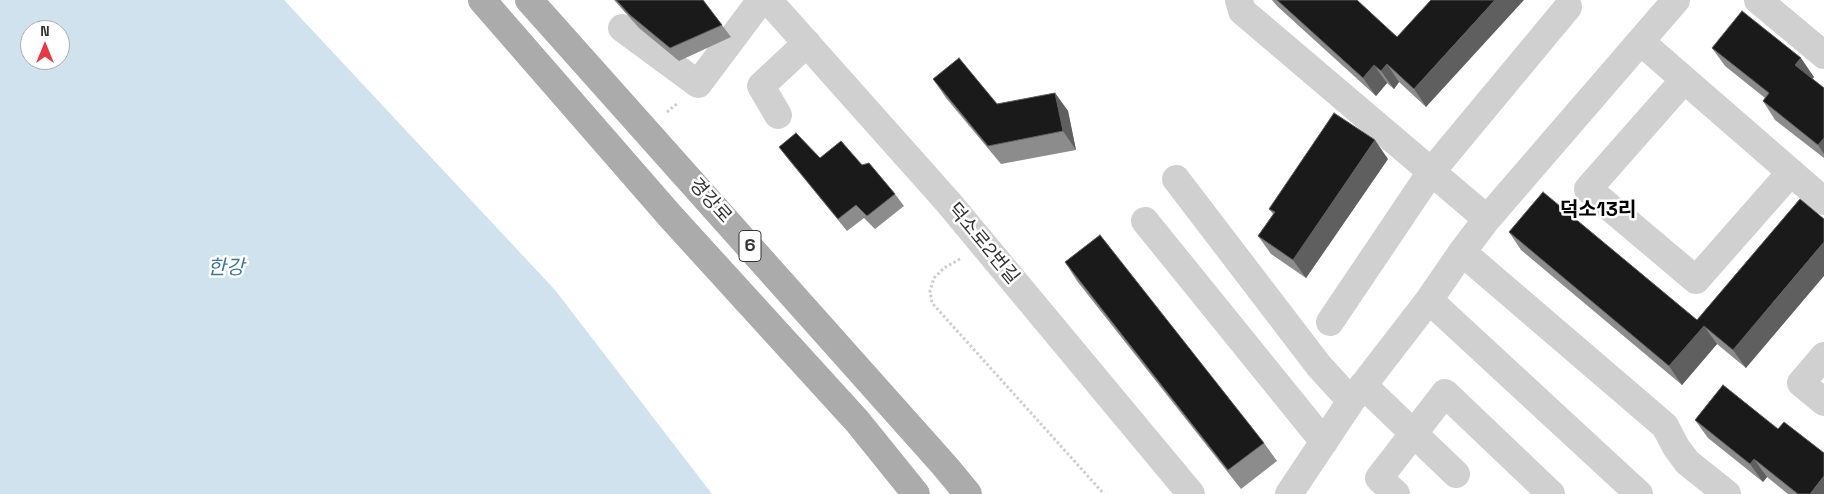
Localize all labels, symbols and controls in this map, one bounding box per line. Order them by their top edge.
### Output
north arrow [20,20,70,70]
text: N [40,22,50,40]
street label: 경강로 [684,174,736,228]
street label: 덕소로2번길 [942,199,1024,289]
district label: 덕소13리 [1560,199,1636,223]
road number: 6 [739,230,761,262]
water label: 한강 [208,257,244,281]

